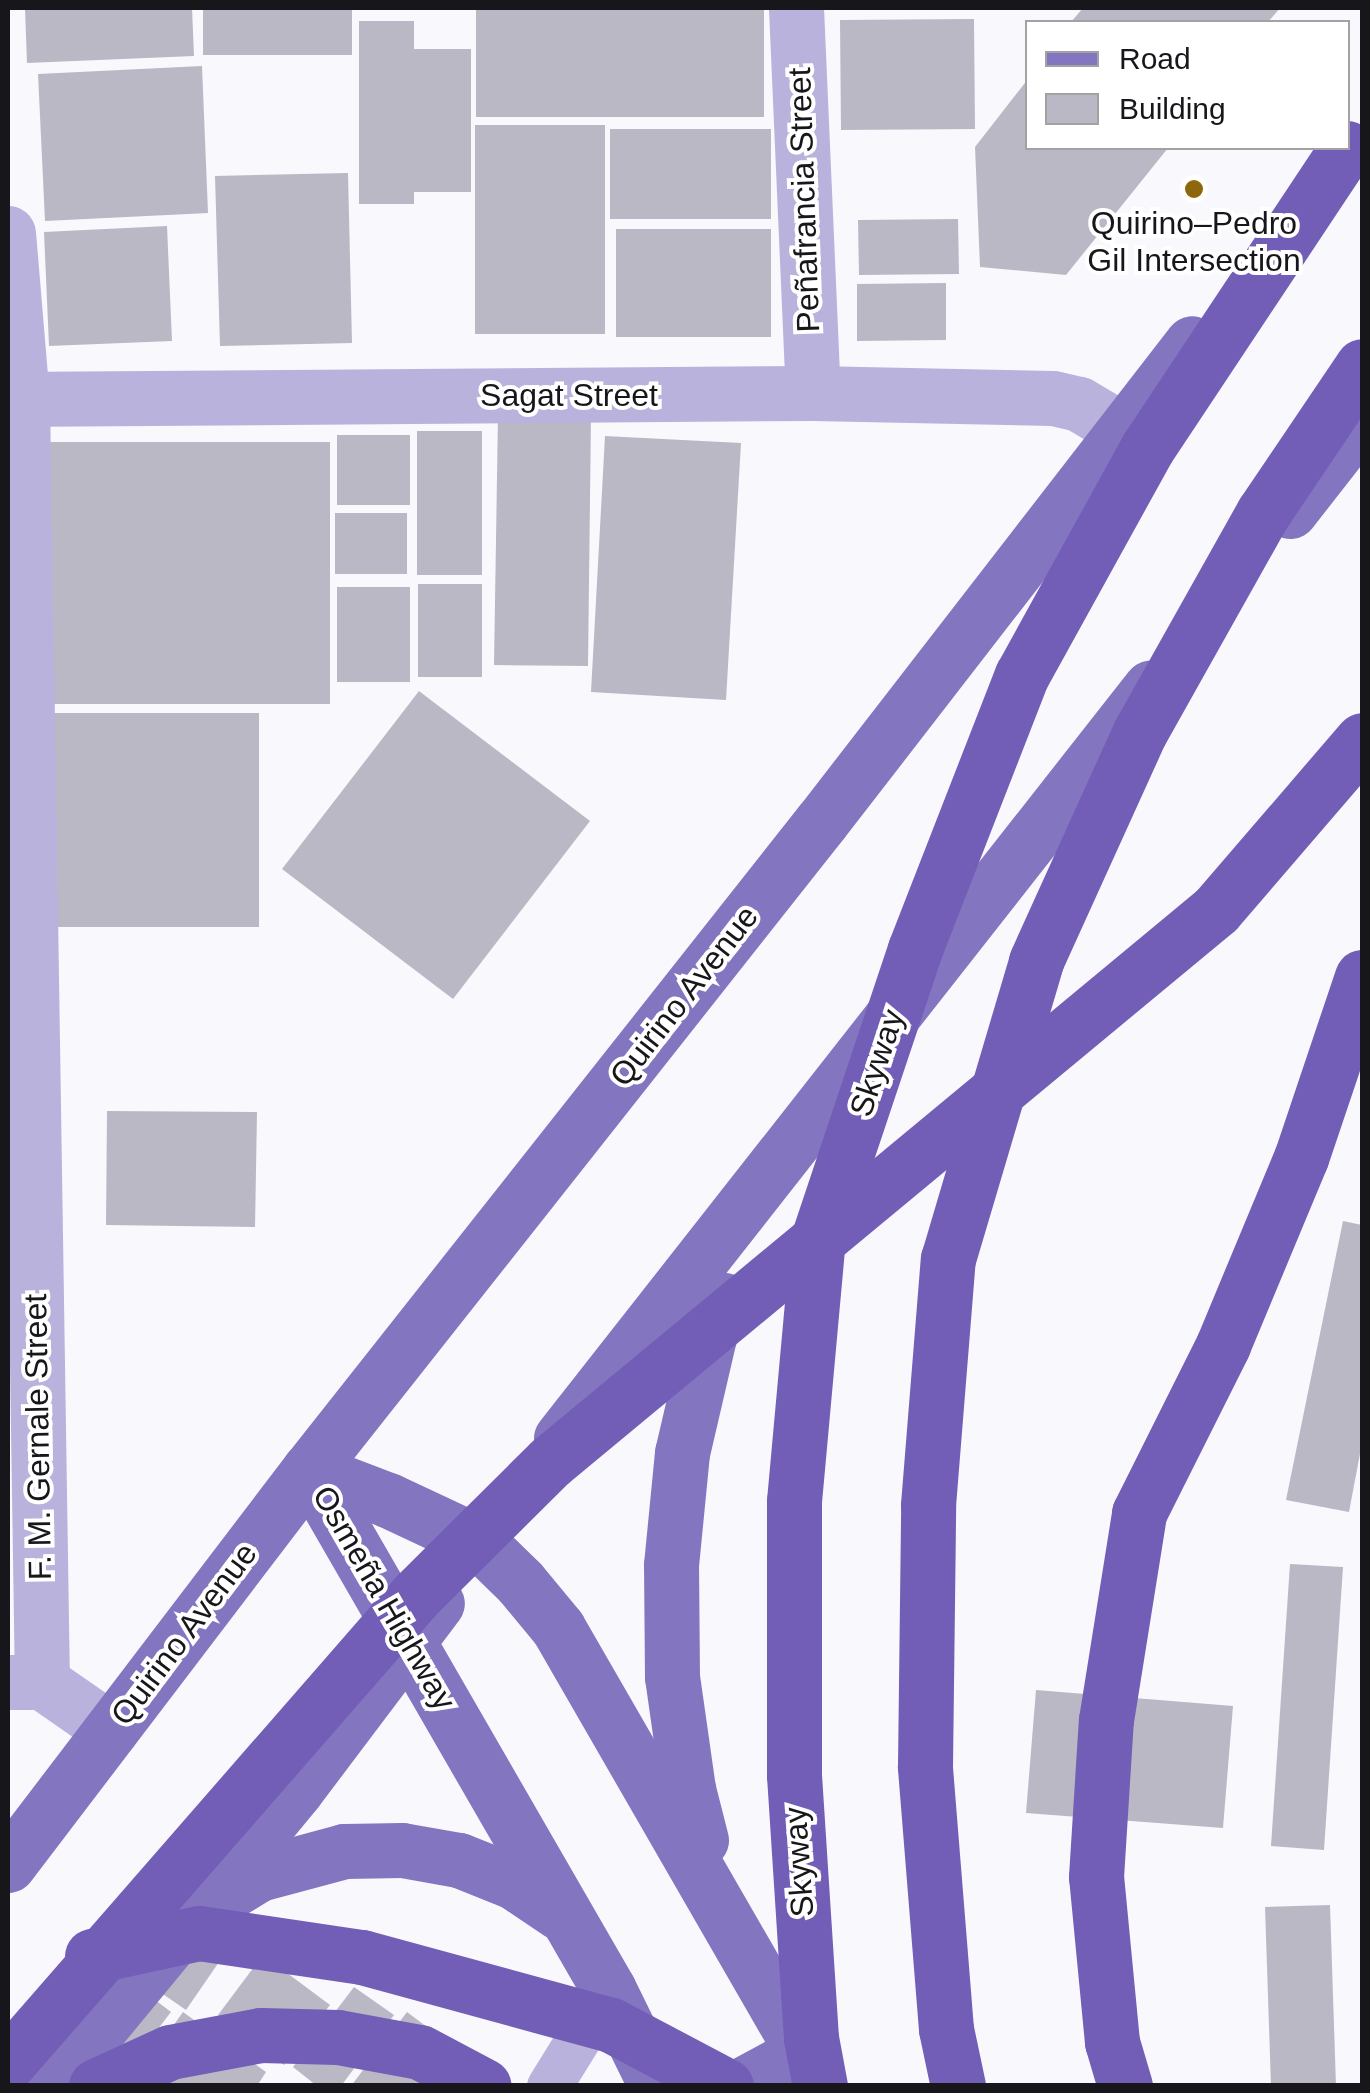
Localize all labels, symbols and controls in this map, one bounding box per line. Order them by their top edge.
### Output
legend [1025,20,1350,150]
text: Road [1119,42,1191,75]
street label: Peñafrancia Street [780,67,828,333]
text: Building [1119,92,1226,125]
marker: Quirino–Pedro Gil Intersection [1183,178,1205,200]
place label: Quirino–Pedro Gil Intersection [1087,205,1301,280]
street label: Sagat Street [480,376,658,414]
street label: Quirino Avenue [601,897,767,1095]
street label: Skyway [842,1005,912,1121]
street label: F. M. Gernale Street [16,1294,60,1580]
street label: Osmeña Highway [304,1479,464,1717]
street label: Quirino Avenue [102,1535,266,1733]
street label: Skyway [776,1806,822,1918]

